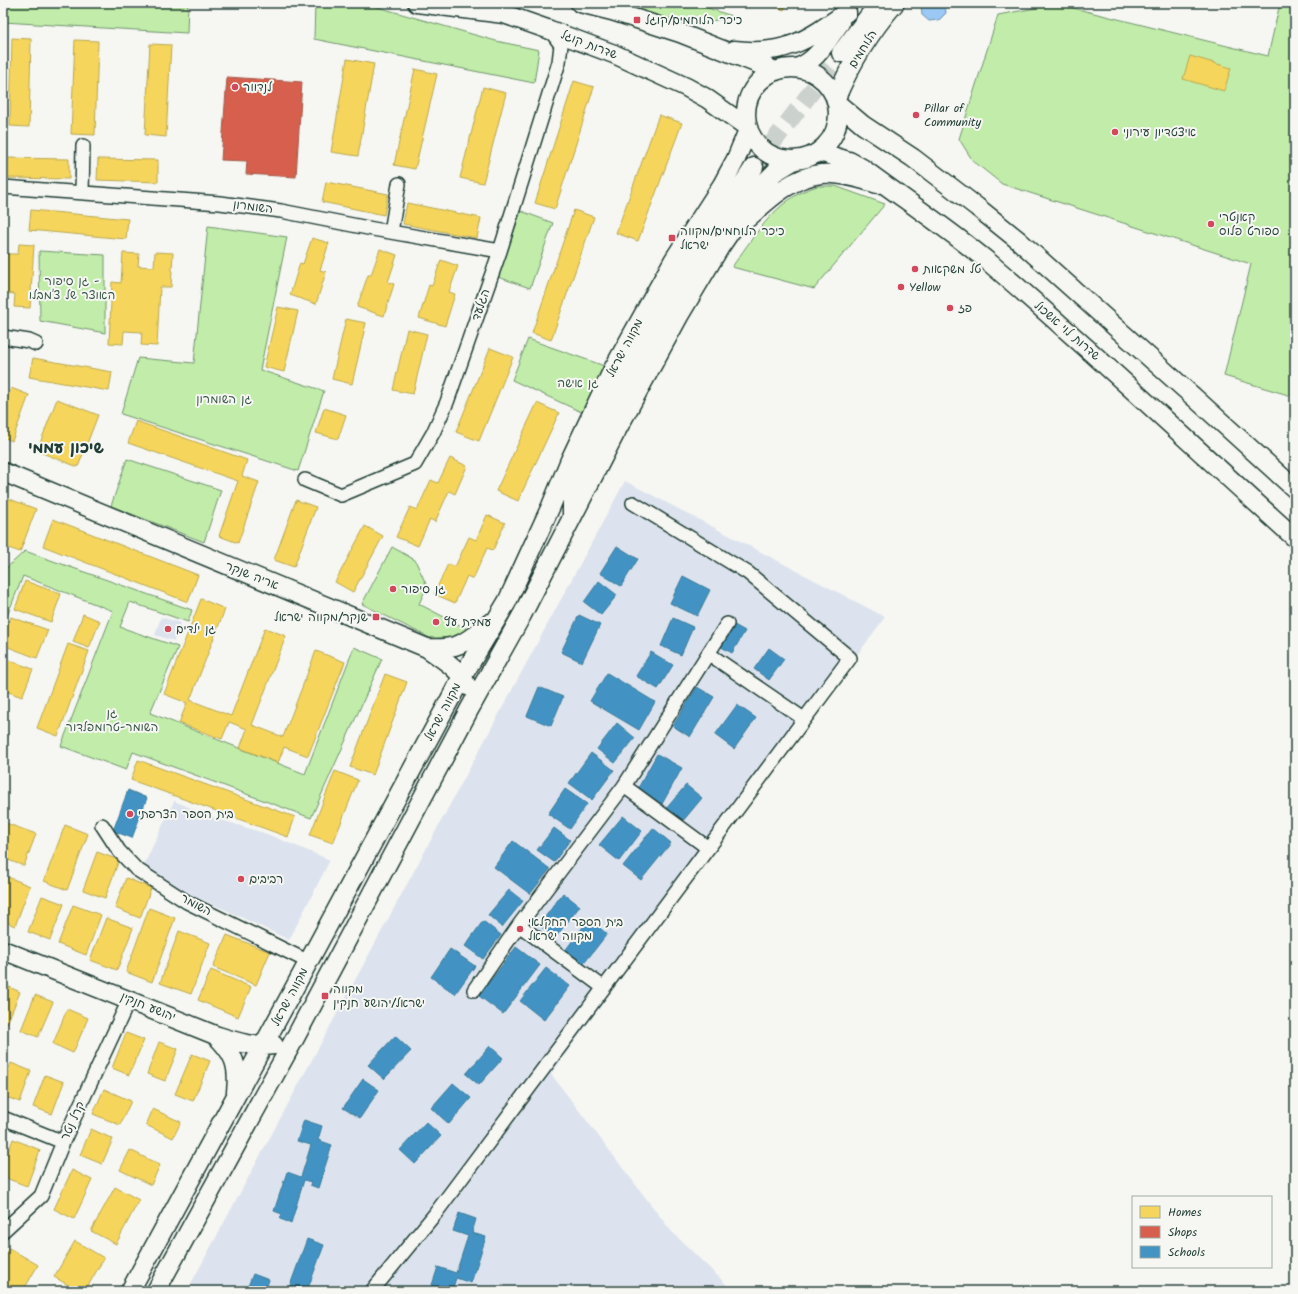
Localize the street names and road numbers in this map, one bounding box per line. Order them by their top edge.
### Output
street label: שדרות קוגל [558,25,621,65]
street label: הלוחמים [844,26,882,72]
street label: השומרון [232,195,274,219]
street label: הגלעד [467,286,495,324]
street label: שדרות לוי אשכול [1030,297,1105,366]
street label: מקווה ישראל [602,315,648,381]
street label: אריה שנקר [222,557,282,595]
street label: מקווה ישראל [420,679,466,745]
street label: השומר [177,889,215,921]
street label: מקווה ישראל [267,964,313,1030]
street label: יהושע חנקין [117,987,179,1027]
street label: קרל נטר [56,1098,90,1144]

